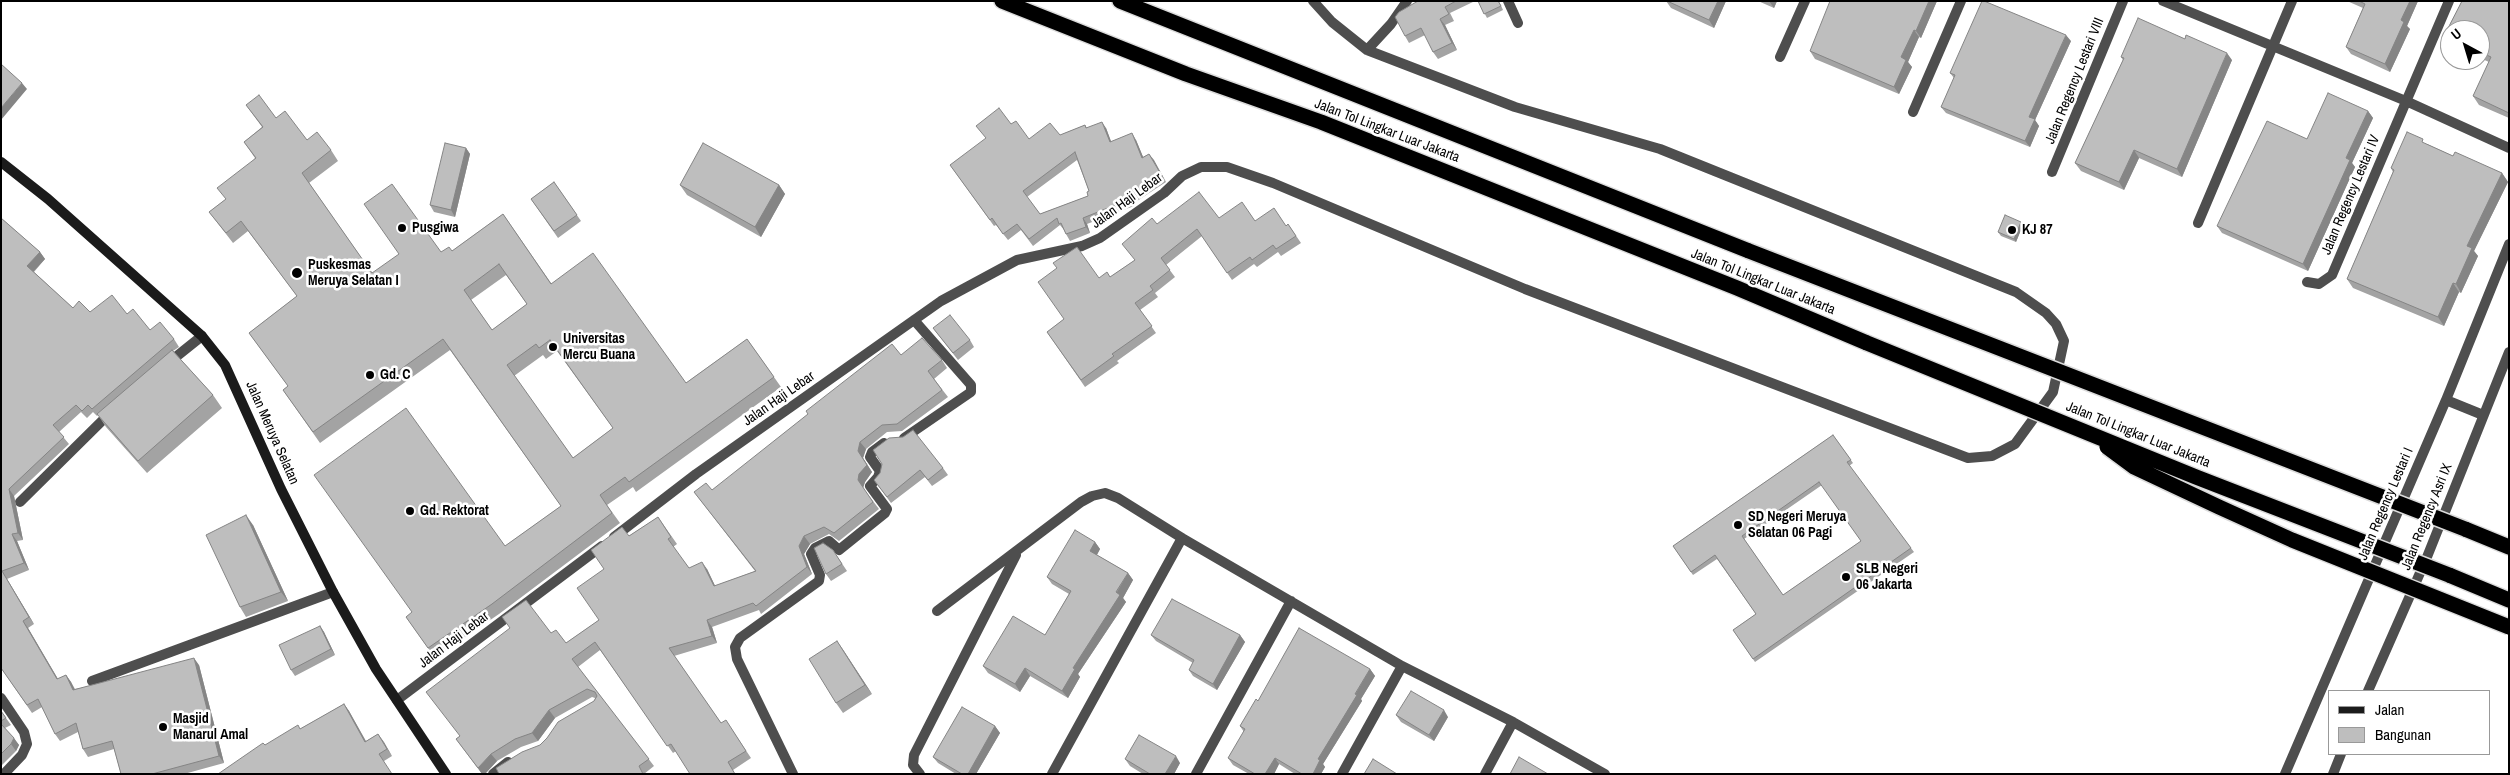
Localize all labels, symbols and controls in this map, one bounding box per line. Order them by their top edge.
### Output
street label: Jalan Regency Lestari VIII [2042,15,2108,147]
north arrow [2440,20,2490,70]
text: U [2447,25,2465,44]
street label: Jalan Tol Lingkar Luar Jakarta [1312,96,1462,166]
street label: Jalan Regency Lestari IV [2318,133,2384,257]
street label: Jalan Haji Lebar [1088,170,1166,232]
place label: Pusgiwa [412,220,459,236]
marker: Pusgiwa [396,222,408,234]
place label: KJ 87 [2022,222,2053,238]
marker: KJ 87 [2006,224,2018,236]
street label: Jalan Tol Lingkar Luar Jakarta [1689,245,1837,319]
place label: Puskesmas Meruya Selatan I [308,257,399,290]
marker: Puskesmas Meruya Selatan I [290,266,304,280]
place label: Universitas Mercu Buana [563,331,635,364]
marker: Universitas Mercu Buana [547,341,559,353]
place label: Gd. C [380,367,411,383]
street label: Jalan Haji Lebar [740,368,818,430]
marker: Gd. C [364,369,376,381]
street label: Jalan Meruya Selatan [242,379,302,487]
street label: Jalan Tol Lingkar Luar Jakarta [2064,398,2212,472]
street label: Jalan Regency Lestari I [2355,445,2417,563]
street label: Jalan Regency Asri IX [2398,461,2456,573]
place label: Gd. Rektorat [420,503,489,519]
marker: Gd. Rektorat [404,505,416,517]
place label: SD Negeri Meruya Selatan 06 Pagi [1748,509,1846,542]
marker: SD Negeri Meruya Selatan 06 Pagi [1732,519,1744,531]
place label: SLB Negeri 06 Jakarta [1856,561,1918,594]
marker: SLB Negeri 06 Jakarta [1840,571,1852,583]
street label: Jalan Haji Lebar [416,608,492,672]
legend [2328,690,2490,755]
text: Jalan [2375,699,2404,720]
place label: Masjid Manarul Amal [173,711,248,744]
marker: Masjid Manarul Amal [157,721,169,733]
text: Bangunan [2375,724,2431,745]

